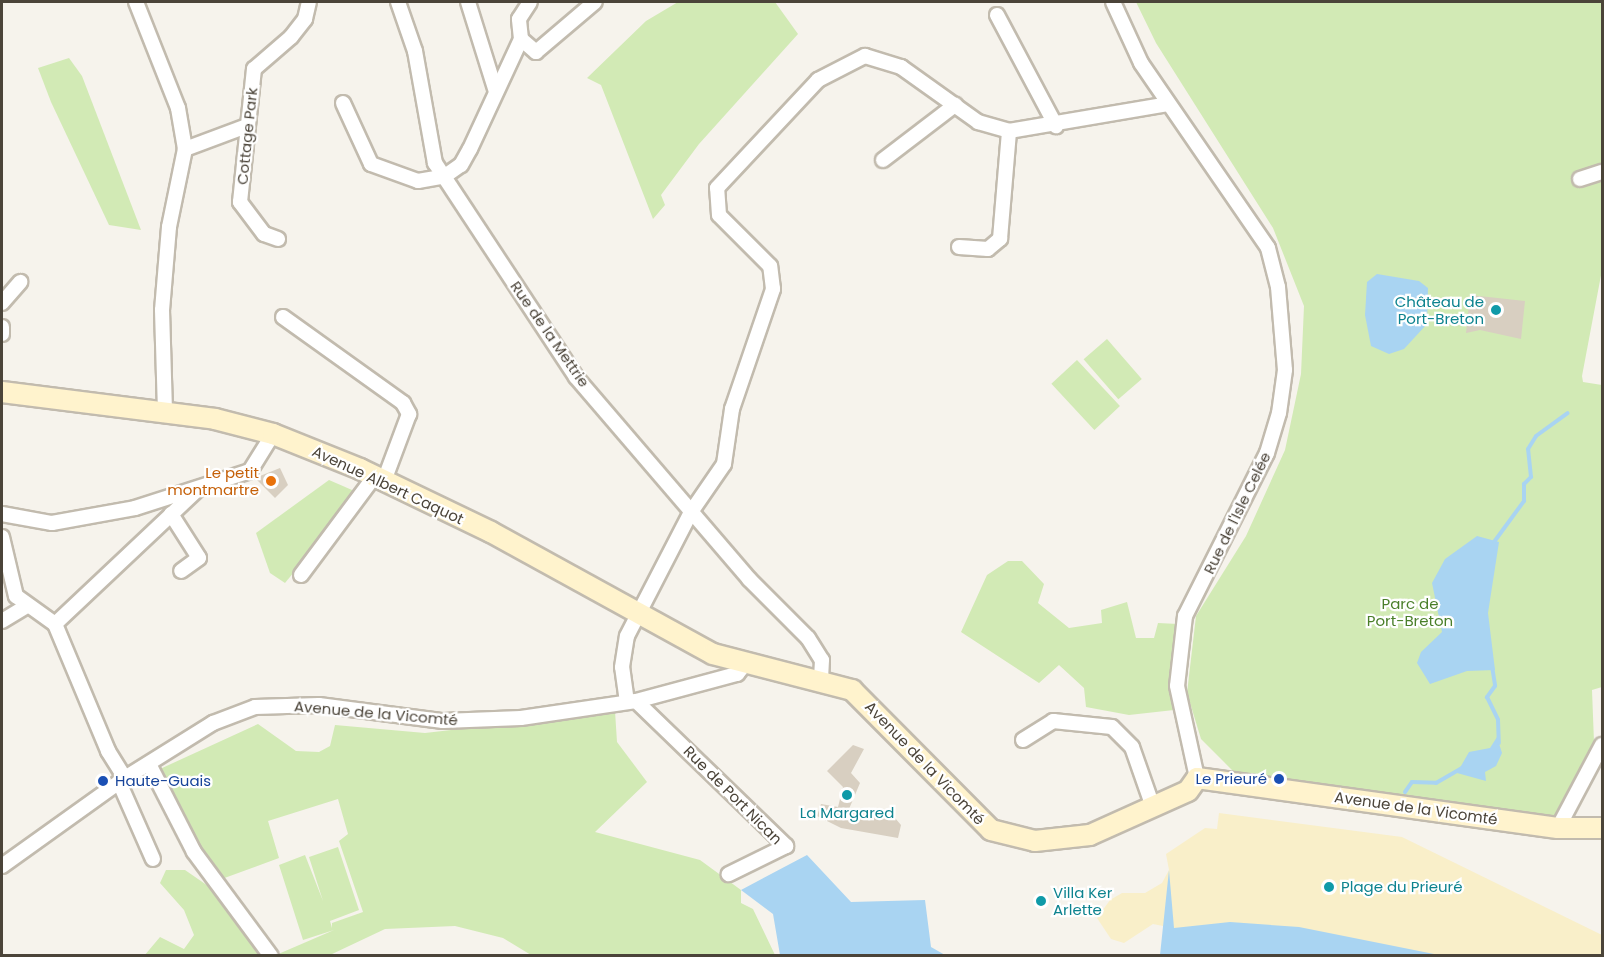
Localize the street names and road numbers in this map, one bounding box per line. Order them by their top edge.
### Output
street label: Cottage Park [233,86,261,186]
street label: Rue de la Mettrie [507,278,593,390]
street label: Avenue Albert Caquot [309,442,467,528]
street label: Rue de l'Isle Celée [1200,449,1274,577]
street label: Avenue de la Vicomté [293,697,459,729]
street label: Avenue de la Vicomté [861,698,989,828]
street label: Rue de Port Nican [680,742,786,848]
street label: Avenue de la Vicomté [1333,788,1499,828]

